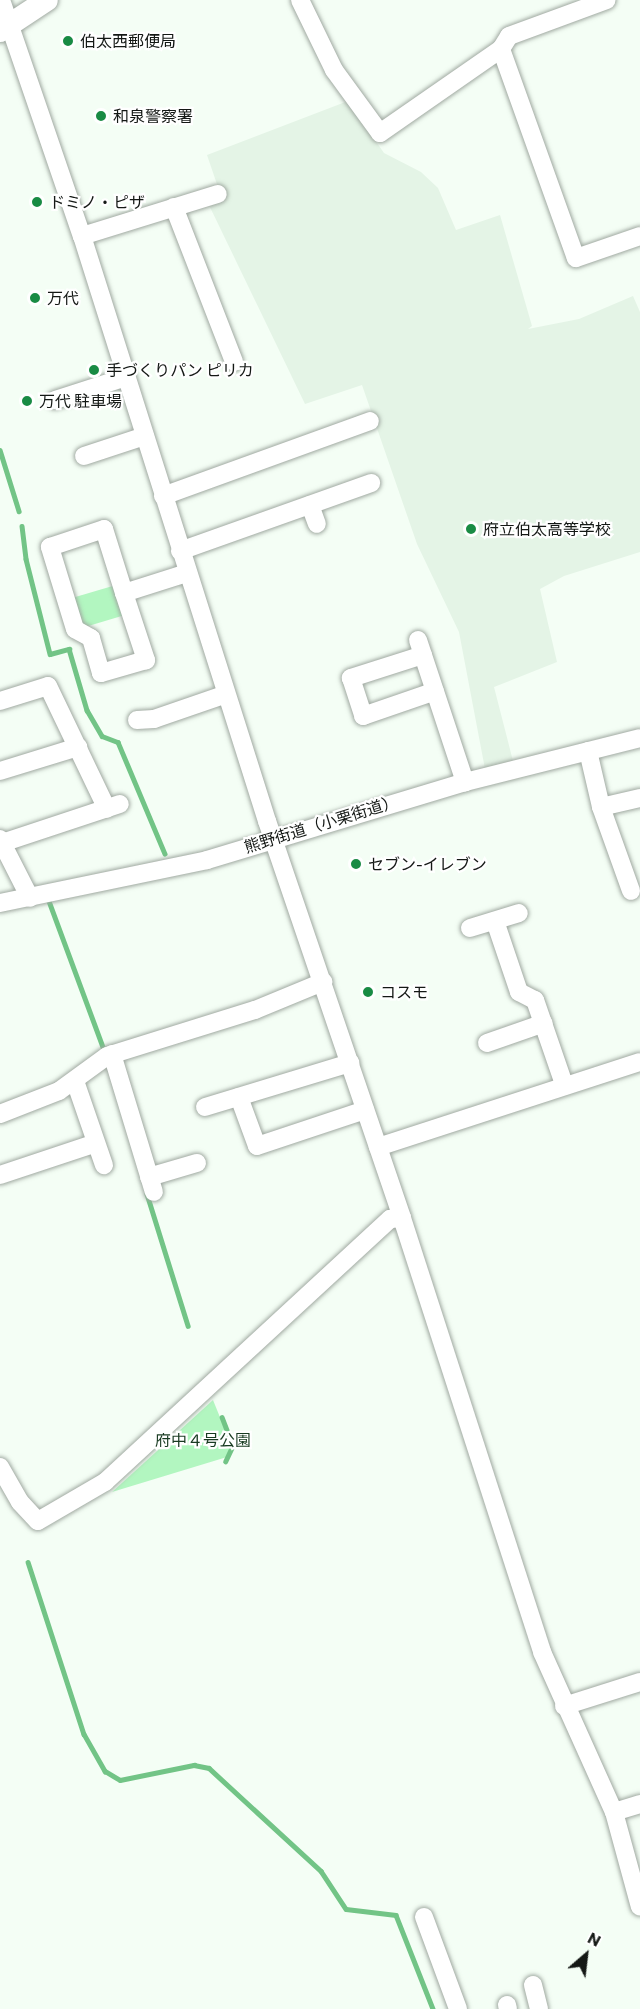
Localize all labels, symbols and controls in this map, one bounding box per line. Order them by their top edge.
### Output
place label: 伯太西郵便局 [80,31,176,51]
marker: 伯太西郵便局 [61,34,75,48]
place label: 和泉警察署 [113,106,193,126]
marker: 和泉警察署 [94,109,108,123]
place label: ドミノ・ピザ [49,192,145,212]
marker: ドミノ・ピザ [30,195,44,209]
place label: 万代 [47,288,79,308]
marker: 万代 [28,291,42,305]
place label: 手づくりパン ピリカ [106,360,253,380]
marker: 手づくりパン ピリカ [87,363,101,377]
place label: 万代 駐車場 [39,391,122,411]
marker: 万代 駐車場 [20,394,34,408]
place label: 府立伯太高等学校 [483,519,611,539]
marker: 府立伯太高等学校 [464,522,478,536]
street label: 熊野街道（小栗街道） [242,791,400,857]
place label: セブン-イレブン [368,854,487,874]
marker: セブン-イレブン [349,857,363,871]
place label: コスモ [380,982,428,1002]
marker: コスモ [361,985,375,999]
park label: 府中４号公園 [155,1430,251,1450]
north arrow [556,1925,616,1985]
text: N [585,1927,604,1950]

